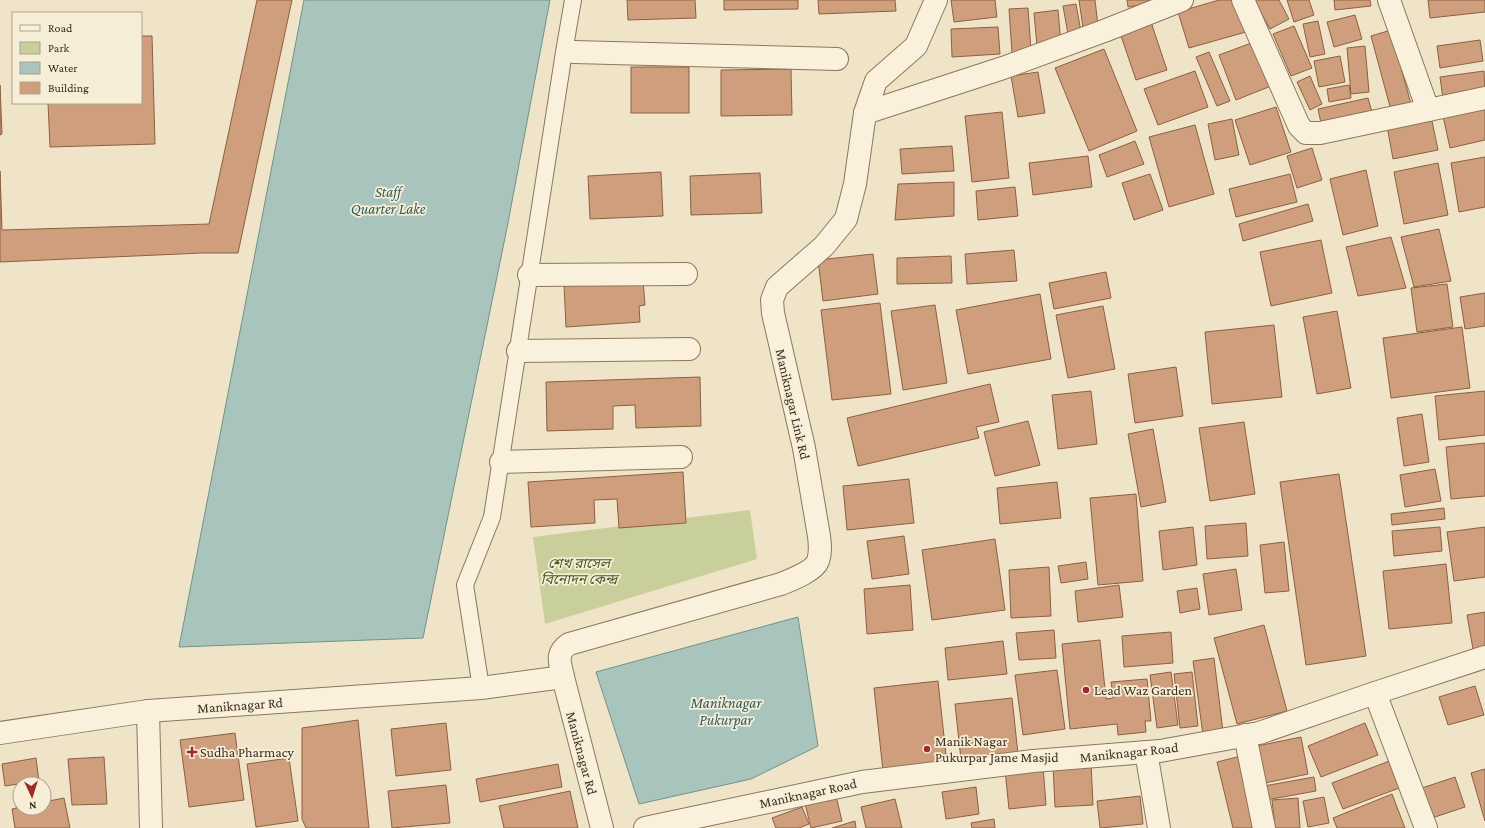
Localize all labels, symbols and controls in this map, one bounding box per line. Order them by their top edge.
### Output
legend [12,12,142,104]
text: Road [48,21,73,35]
text: Park [48,41,70,55]
text: Water [48,61,78,75]
text: Building [48,81,89,95]
water label: Staff Quarter Lake [351,184,426,217]
street label: Maniknagar Link Rd [772,347,814,462]
park label: শেখ রাসেল বিনোদন কেন্দ্র [541,555,620,587]
place label: Lead Waz Garden [1094,682,1192,698]
marker: Lead Waz Garden [1081,685,1091,695]
street label: Maniknagar Rd [197,694,284,716]
water label: Maniknagar Pukurpar [689,695,762,729]
street label: Maniknagar Rd [563,710,601,797]
place label: Manik Nagar Pukurpar Jame Masjid [935,733,1059,766]
street label: Maniknagar Road [1079,739,1180,765]
place label: Sudha Pharmacy [200,744,295,760]
marker: Manik Nagar Pukurpar Jame Masjid [922,744,932,754]
marker: Sudha Pharmacy [187,747,197,757]
street label: Maniknagar Road [758,775,859,811]
north arrow [12,776,52,816]
text: N [28,800,37,812]

